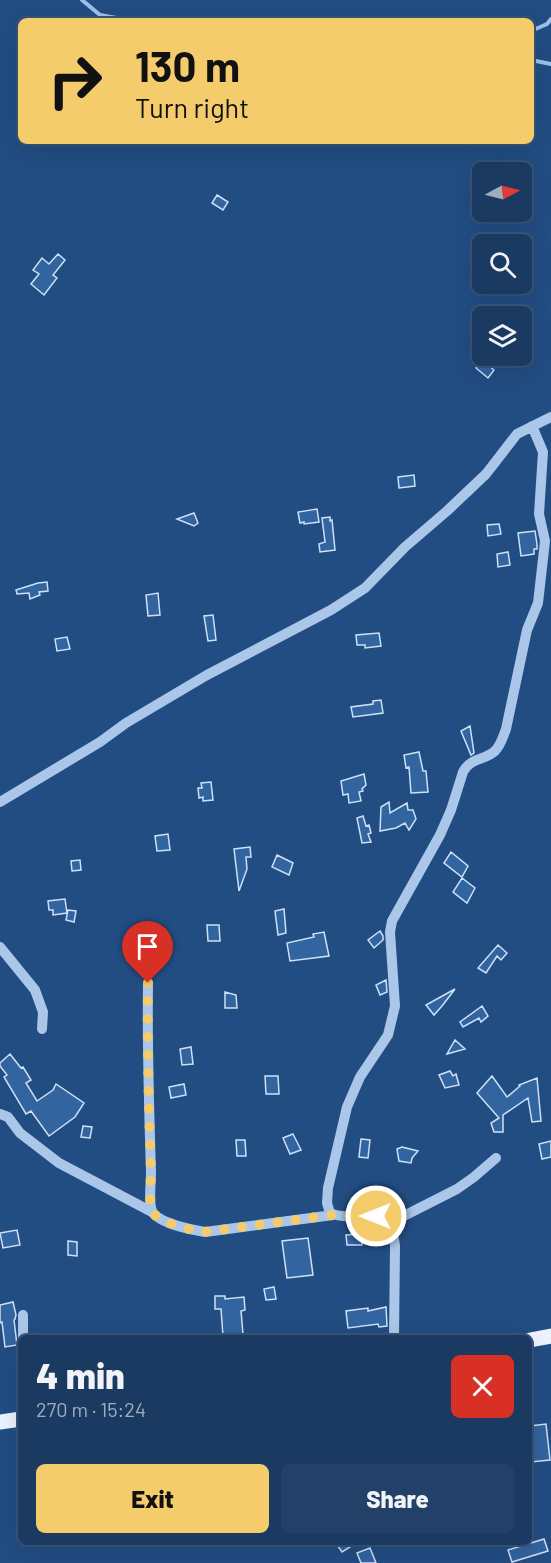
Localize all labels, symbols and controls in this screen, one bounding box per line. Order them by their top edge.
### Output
text: 130 m [135,40,240,90]
icon: right [36,42,114,120]
text: Turn right [135,91,249,123]
north arrow [472,162,532,222]
map controls [472,162,532,366]
button: search [472,234,532,294]
button: layers [472,306,532,366]
pin [122,921,173,983]
icon: arrive [131,930,164,963]
position arrow [344,1184,408,1248]
text: 4 min [36,1353,125,1396]
button: close [451,1355,514,1418]
text: 270 m · 15:24 [36,1397,146,1421]
button: Exit [36,1464,269,1533]
button: Share [281,1464,514,1533]

